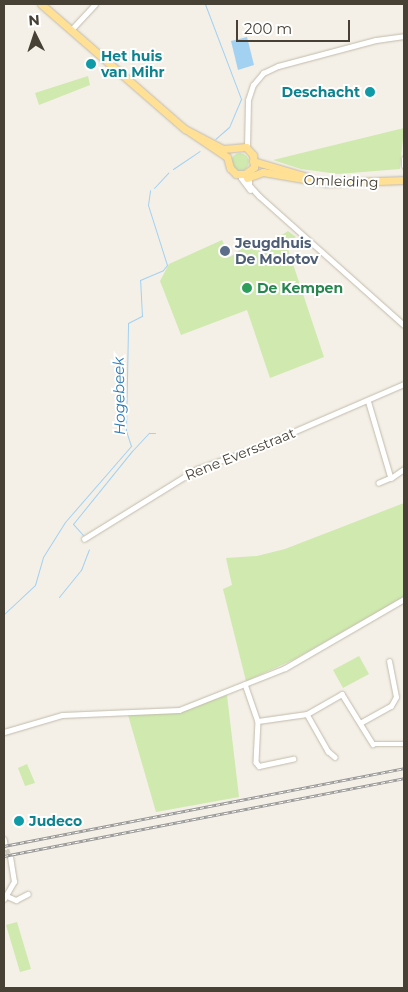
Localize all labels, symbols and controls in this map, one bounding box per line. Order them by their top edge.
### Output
north arrow [10,10,60,60]
scale bar [238,10,352,42]
text: N [28,11,40,29]
text: 200 m [244,19,292,38]
place label: Het huis van Mihr [101,48,165,80]
marker: Het huis van Mihr [85,58,97,70]
place label: Deschacht [282,84,360,100]
marker: Deschacht [364,86,376,98]
street label: Omleiding [303,171,379,191]
place label: Jeugdhuis De Molotov [235,235,318,268]
marker: Jeugdhuis De Molotov [219,245,231,257]
place label: De Kempen [257,280,343,296]
marker: De Kempen [241,282,253,294]
water label: Hogebeek [109,357,129,435]
street label: Rene Eversstraat [182,424,298,484]
place label: Judeco [29,813,82,829]
marker: Judeco [13,815,25,827]

